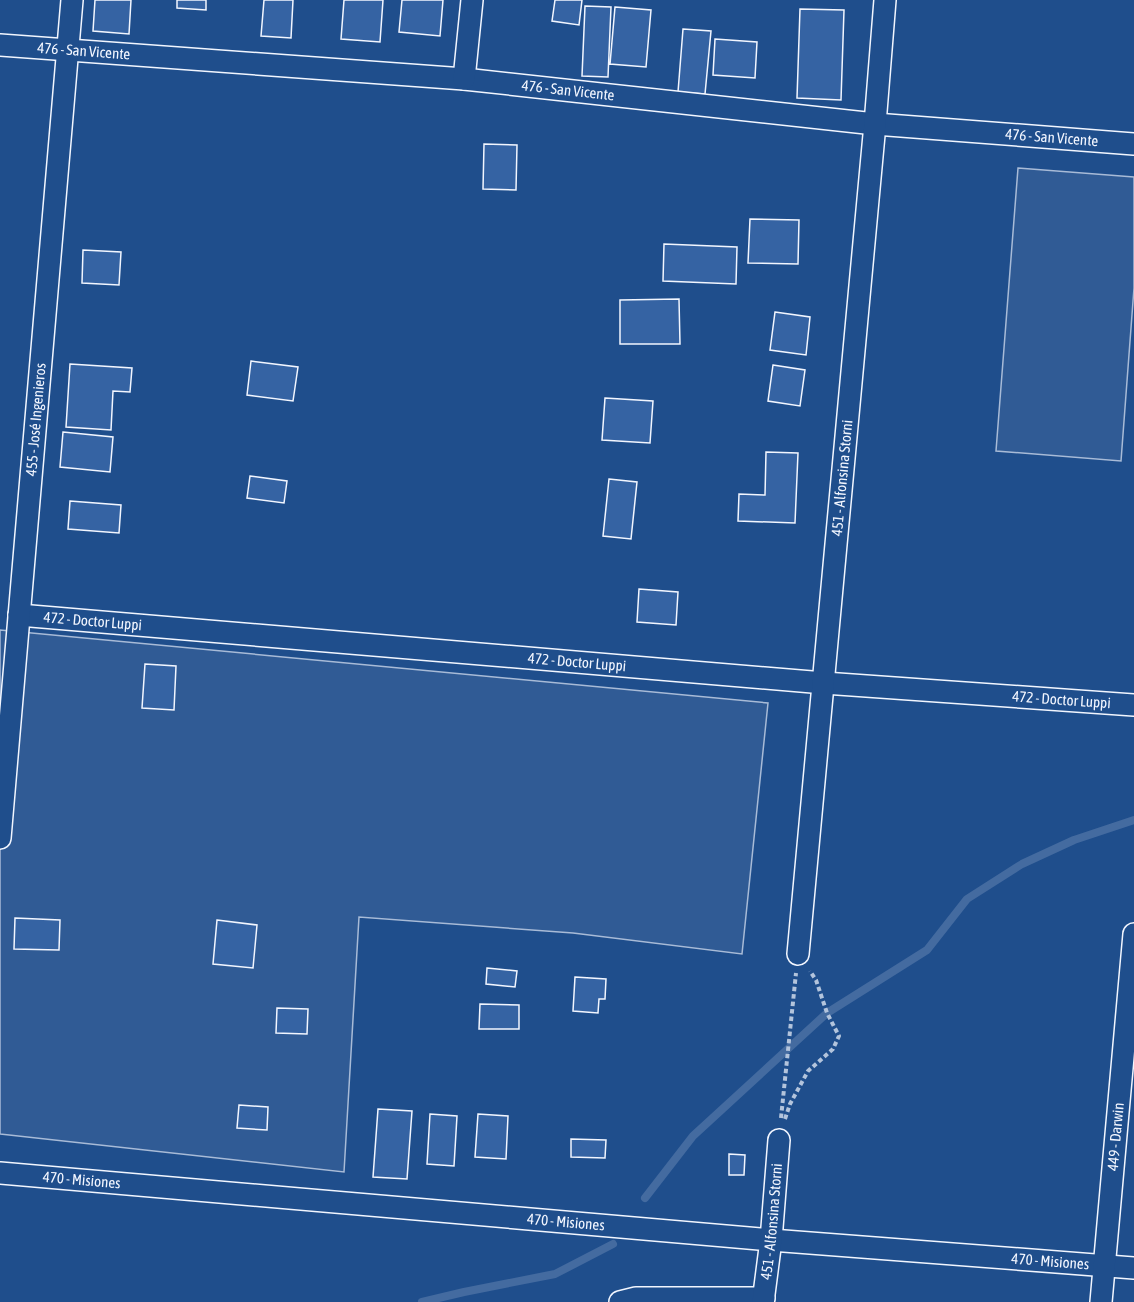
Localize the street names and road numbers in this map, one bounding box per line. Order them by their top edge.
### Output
street label: 476 - San Vicente [37,39,131,63]
street label: 476 - San Vicente [521,76,616,103]
street label: 476 - San Vicente [1005,125,1099,149]
street label: 455 - José Ingenieros [22,362,49,477]
street label: 451 - Alfonsina Storni [828,419,856,537]
street label: 472 - Doctor Luppi [43,608,143,633]
street label: 472 - Doctor Luppi [527,649,627,674]
street label: 472 - Doctor Luppi [1012,687,1111,711]
street label: 449 - Darwin [1104,1102,1127,1172]
street label: 451 - Alfonsina Storni [757,1163,785,1281]
street label: 470 - Misiones [42,1168,121,1191]
street label: 470 - Misiones [526,1210,605,1234]
street label: 470 - Misiones [1011,1250,1090,1273]

